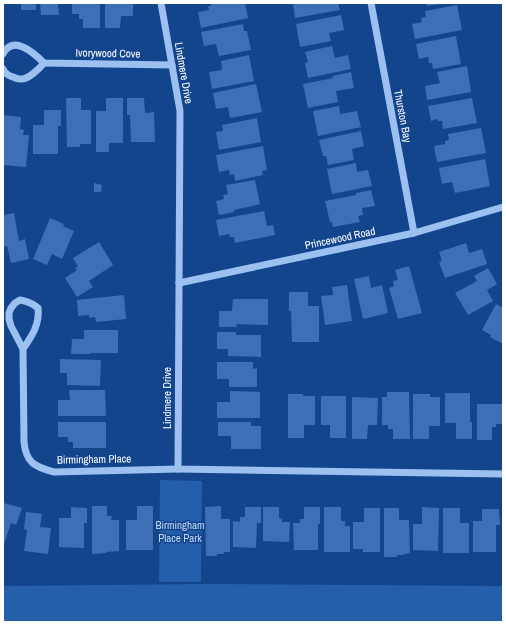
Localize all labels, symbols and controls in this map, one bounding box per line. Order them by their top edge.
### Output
street label: Lindmere Drive [172,41,196,105]
street label: Ivorywood Cove [76,45,140,61]
street label: Thurston Bay [391,88,415,144]
street label: Princewood Road [303,224,377,252]
street label: Lindmere Drive [160,367,174,429]
street label: Birmingham Place [57,451,131,467]
park label: Birmingham Place Park [155,518,205,545]

